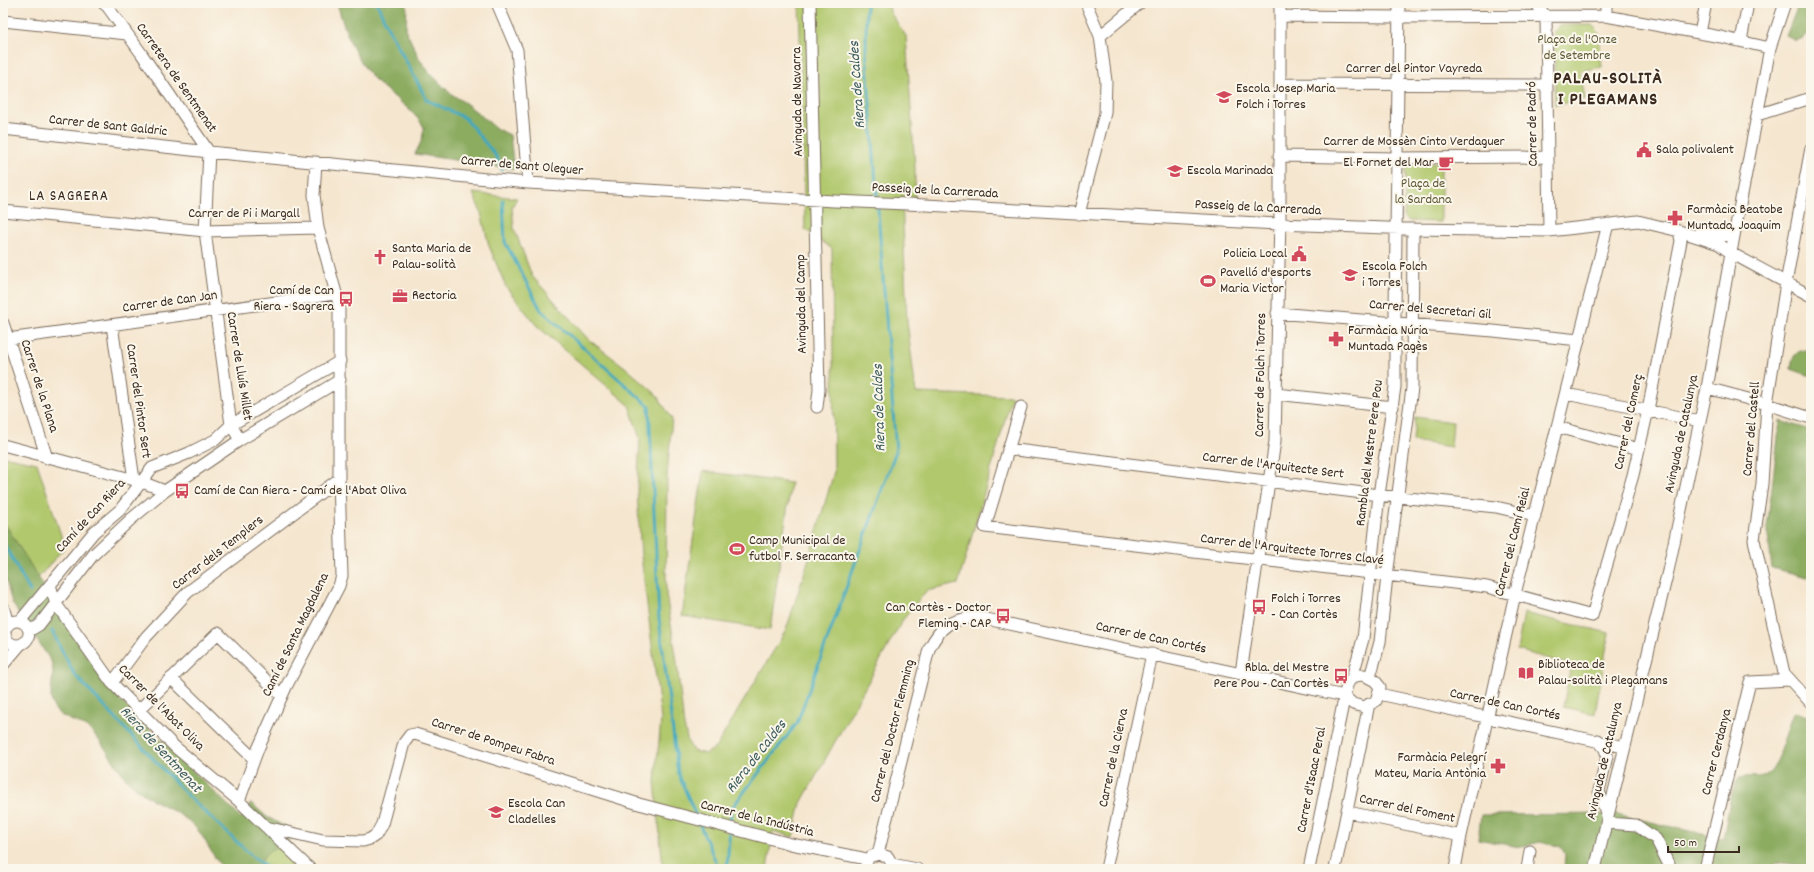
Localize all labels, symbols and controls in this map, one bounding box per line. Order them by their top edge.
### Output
street label: Carretera de Sentmenat [130,19,222,137]
park label: Plaça de l'Onze de Setembre [1537,30,1617,66]
water label: Riera de Caldes [844,40,872,130]
street label: Avinguda de Navarra [787,47,809,157]
street label: Carrer del Pintor Vayreda [1346,59,1483,79]
district label: PALAU-SOLITÀ I PLEGAMANS [1553,67,1663,113]
place label: Escola Josep Maria Folch i Torres [1236,79,1336,115]
street label: Carrer de Padró [1522,81,1544,167]
school or university icon: Escola Josep Maria Folch i Torres [1215,88,1233,106]
street label: Carrer de Sant Galdric [48,110,169,142]
street label: Carrer de Mossèn Cinto Verdaguer [1323,132,1506,152]
place label: Sala polivalent [1656,140,1734,160]
public building icon: Sala polivalent [1635,141,1653,159]
street label: Carrer de Sant Oleguer [460,151,585,181]
place label: El Fornet del Mar [1343,153,1435,173]
cafe icon: El Fornet del Mar [1437,154,1455,172]
place label: Escola Marinada [1187,161,1273,181]
school or university icon: Escola Marinada [1166,162,1184,180]
park label: Plaça de la Sardana [1394,174,1452,210]
street label: Passeig de la Carrerada [871,178,999,204]
district label: LA SAGRERA [29,186,109,208]
street label: Passeig de la Carrerada [1194,195,1322,221]
place label: Farmàcia Beatobe Muntada, Joaquim [1687,200,1783,236]
street label: Carrer de Pi i Margall [188,204,300,224]
pharmacy icon: Farmàcia Beatobe Muntada, Joaquim [1666,209,1684,227]
place label: Santa Maria de Palau-solità [392,239,471,275]
place label: Policia Local [1223,244,1288,264]
public building icon: Policia Local [1290,245,1308,263]
church icon: Santa Maria de Palau-solità [371,248,389,266]
street label: Avinguda del Camp [791,254,813,354]
place label: Escola Folch i Torres [1362,257,1427,293]
place label: Pavelló d'esports Maria Victor [1220,263,1311,299]
school or university icon: Escola Folch i Torres [1341,266,1359,284]
sports icon: Pavelló d'esports Maria Victor [1199,272,1217,290]
place label: Camí de Can Riera - Sagrera [254,281,334,317]
street label: Carrer de Can Jan [121,285,219,319]
place label: Rectoria [412,286,457,306]
office icon: Rectoria [391,287,409,305]
bus stop icon: Camí de Can Riera - Sagrera [337,290,355,308]
street label: Carrer del Secretari Gil [1368,295,1493,325]
street label: Carrer de Lluís Millet [221,310,257,422]
street label: Carrer de Folch i Torres [1250,313,1272,437]
place label: Farmàcia Núria Muntada Pagès [1348,321,1428,357]
pharmacy icon: Farmàcia Núria Muntada Pagès [1327,330,1345,348]
street label: Carrer de la Plana [15,337,64,436]
street label: Carrer del Pintor Sert [120,342,156,460]
water label: Riera de Caldes [867,363,893,452]
street label: Carrer del Comerç [1609,372,1649,472]
street label: Avinguda de Catalunya [1660,373,1704,495]
street label: Rambla del Mestre Pere Pou [1351,379,1389,527]
street label: Carrer del Castell [1738,380,1766,477]
street label: Carrer de l'Arquitecte Sert [1201,447,1345,485]
street label: Camí de Can Riera [51,474,131,558]
place label: Camí de Can Riera - Camí de l'Abat Oliva [194,481,407,501]
bus stop icon: Camí de Can Riera - Camí de l'Abat Oliva [173,482,191,500]
street label: Carrer del Camí Reial [1490,485,1536,599]
street label: Carrer dels Templers [168,511,268,595]
street label: Carrer de l'Arquitecte Torres Clavé [1199,529,1385,571]
place label: Camp Municipal de futbol F. Serracanta [749,531,856,567]
sports icon: Camp Municipal de futbol F. Serracanta [728,540,746,558]
street label: Camí de Santa Magdalena [257,569,335,700]
place label: Folch i Torres - Can Cortès [1271,589,1341,625]
place label: Can Cortès - Doctor Fleming - CAP [886,598,992,634]
bus stop icon: Folch i Torres - Can Cortès [1250,598,1268,616]
bus stop icon: Can Cortès - Doctor Fleming - CAP [994,607,1012,625]
street label: Carrer de Can Cortés [1094,616,1208,660]
place label: Biblioteca de Palau-solità i Plegamans [1538,655,1668,691]
street label: Carrer del Doctor Flemming [866,657,920,805]
place label: Rbla. del Mestre Pere Pou - Can Cortès [1214,658,1329,694]
street label: Carrer de l'Abat Oliva [113,660,209,756]
library icon: Biblioteca de Palau-solità i Plegamans [1517,664,1535,682]
bus stop icon: Rbla. del Mestre Pere Pou - Can Cortès [1332,667,1350,685]
street label: Carrer de Can Cortés [1448,683,1562,727]
street label: Avinguda de Catalunya [1582,700,1628,822]
water label: Riera de Sentmenat [114,702,207,799]
street label: Carrer de la Cierva [1094,706,1134,809]
street label: Carrer Cerdanya [1697,706,1738,797]
street label: Carrer de Pompeu Fabra [429,713,558,772]
water label: Riera de Caldes [721,715,793,798]
street label: Carrer d'Isaac Peral [1292,725,1332,835]
place label: Farmàcia Pelegrí Mateu, Maria Antònia [1375,748,1487,784]
pharmacy icon: Farmàcia Pelegrí Mateu, Maria Antònia [1489,757,1507,775]
street label: Carrer del Foment [1357,789,1457,829]
place label: Escola Can Cladelles [508,794,565,830]
street label: Carrer de la Indústria [698,795,816,843]
school or university icon: Escola Can Cladelles [487,803,505,821]
scale bar [1668,828,1739,854]
text: 50 m [1674,835,1697,852]

